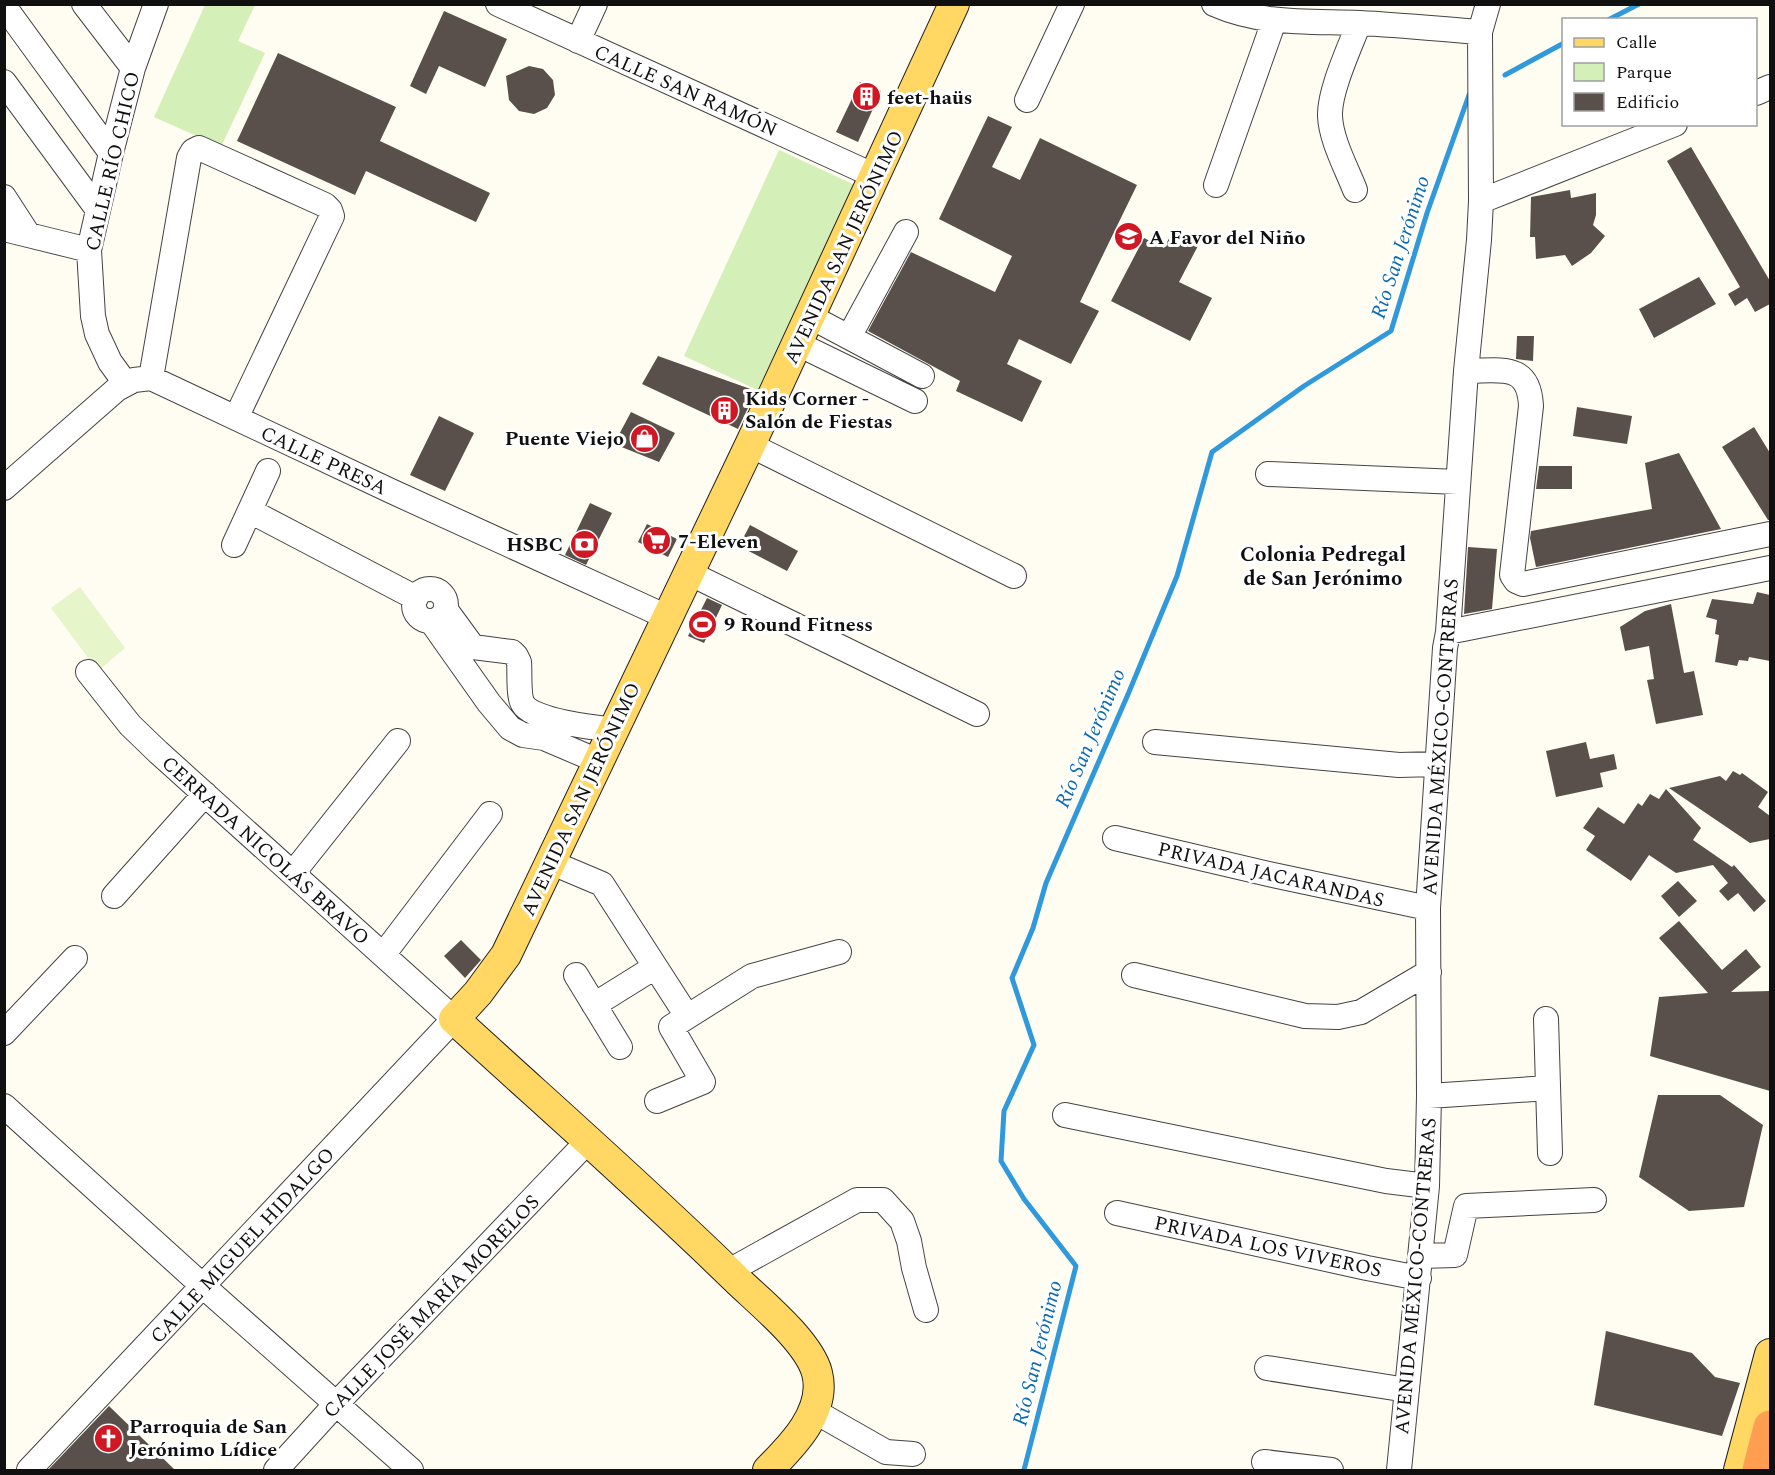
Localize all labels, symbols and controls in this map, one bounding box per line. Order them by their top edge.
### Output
legend [1562,18,1757,126]
text: Calle [1616,29,1657,56]
street label: CALLE SAN RAMÓN [589,37,782,145]
text: Parque [1616,59,1672,86]
street label: CALLE RÍO CHICO [78,69,148,254]
building icon: feet-haüs [850,81,882,113]
place label: feet-haüs [887,83,972,113]
text: Edificio [1616,89,1679,116]
street label: AVENIDA SAN JERÓNIMO [776,126,911,369]
water label: Río San Jerónimo [1363,172,1439,323]
school or university icon: A Favor del Niño [1112,221,1144,253]
place label: A Favor del Niño [1149,223,1306,253]
place label: Kids Corner - Salón de Fiestas [745,384,893,437]
building icon: Kids Corner - Salón de Fiestas [708,394,740,426]
street label: CALLE PRESA [255,418,392,503]
shop icon: Puente Viejo [629,422,661,454]
place label: Puente Viejo [505,424,624,454]
supermarket icon: 7-Eleven [641,525,673,557]
place label: 7-Eleven [678,527,759,557]
bank icon: HSBC [568,528,600,560]
place label: HSBC [506,530,563,560]
district label: Colonia Pedregal de San Jerónimo [1240,539,1406,595]
street label: AVENIDA MÉXICO-CONTRERAS [1415,577,1467,897]
sports icon: 9 Round Fitness [687,608,719,640]
place label: 9 Round Fitness [724,610,873,640]
water label: Río San Jerónimo [1047,664,1135,813]
street label: AVENIDA SAN JERÓNIMO [513,678,648,921]
street label: CERRADA NICOLÁS BRAVO [155,749,376,953]
street label: PRIVADA JACARANDAS [1154,834,1387,916]
street label: AVENIDA MÉXICO-CONTRERAS [1387,1116,1445,1436]
street label: CALLE MIGUEL HIDALGO [143,1141,342,1351]
street label: CALLE JOSÉ MARÍA MORELOS [316,1188,547,1425]
street label: PRIVADA LOS VIVEROS [1151,1208,1384,1286]
water label: Río San Jerónimo [1004,1277,1072,1429]
place label: Parroquia de San Jerónimo Lídice [129,1412,287,1465]
church icon: Parroquia de San Jerónimo Lídice [92,1422,124,1454]

